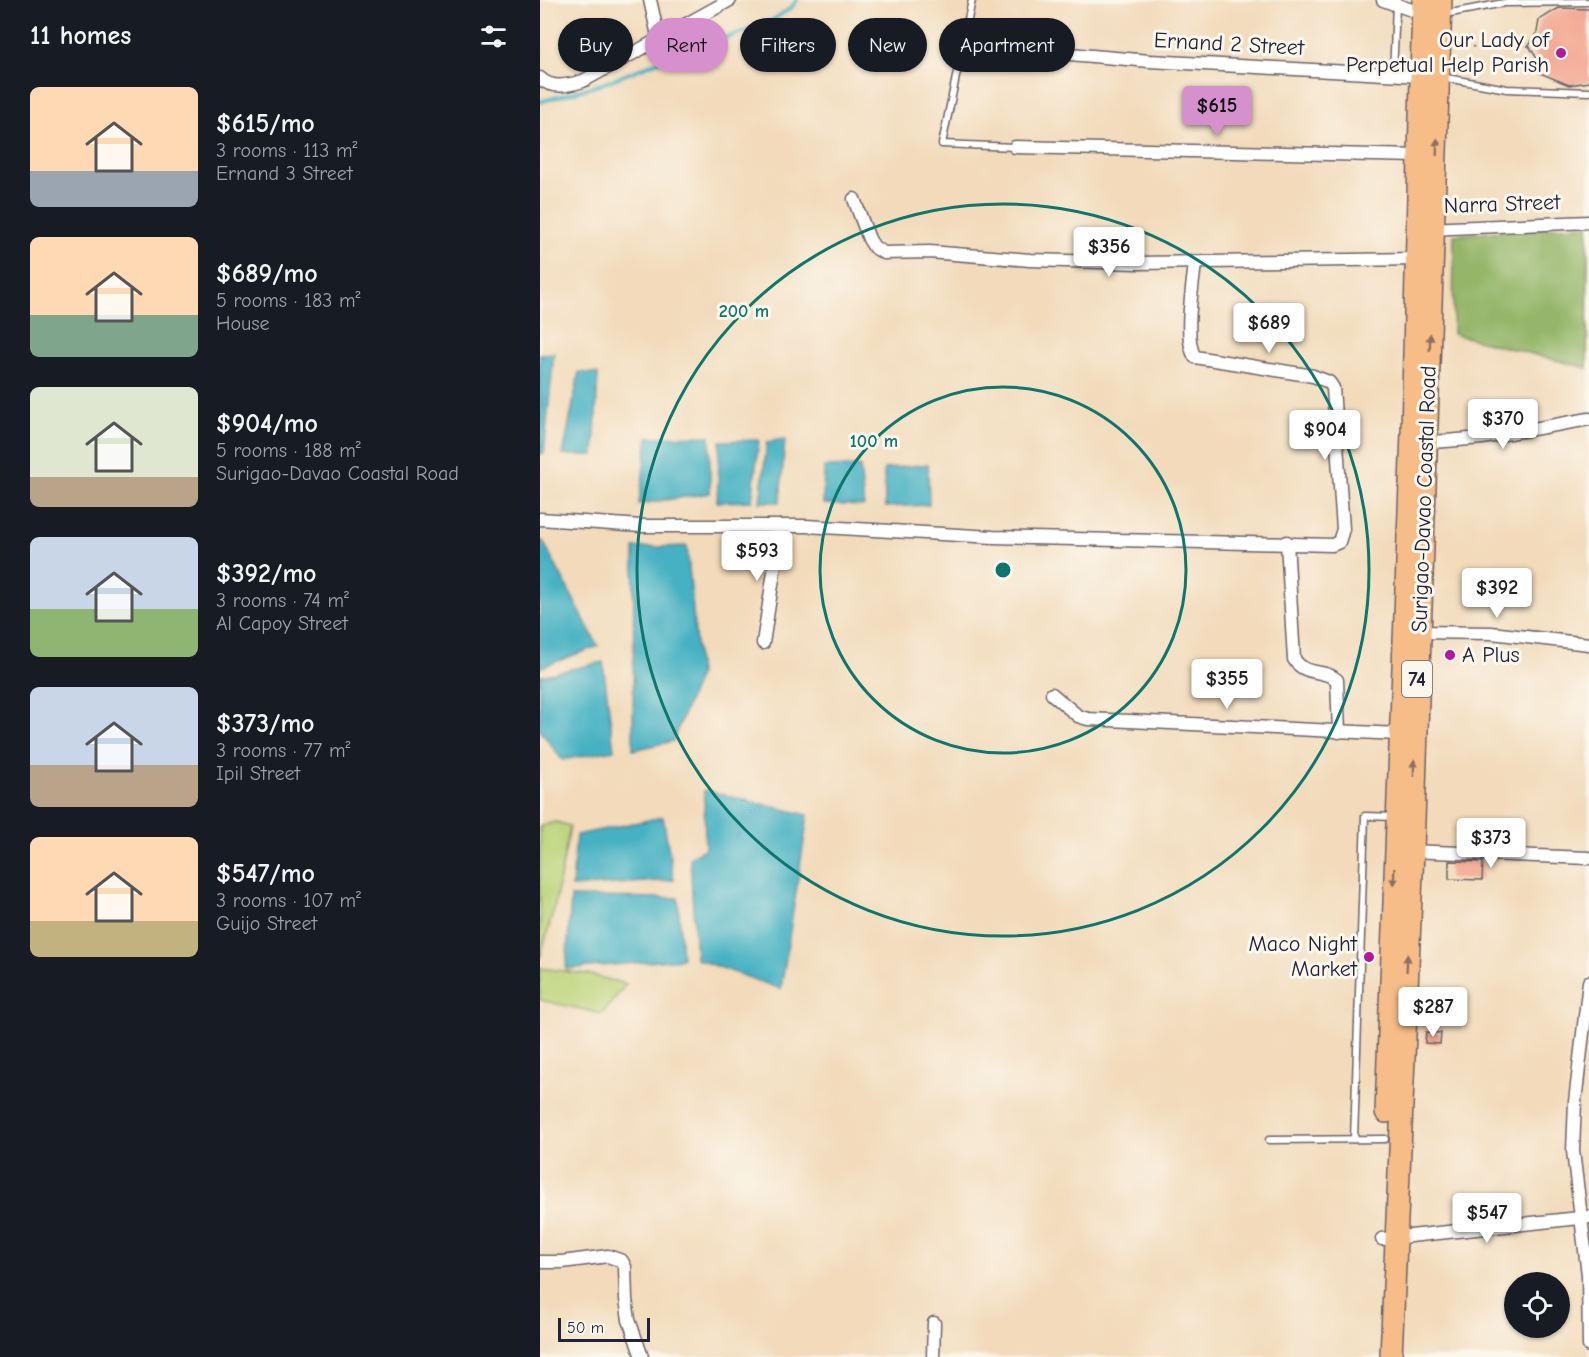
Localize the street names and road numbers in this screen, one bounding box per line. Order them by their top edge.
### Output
street label: Ernand 2 Street [1153,27,1306,61]
street label: Narra Street [1443,189,1561,219]
street label: Surigao-Davao Coastal Road [1406,365,1442,633]
road number: 74 [1402,661,1432,697]

